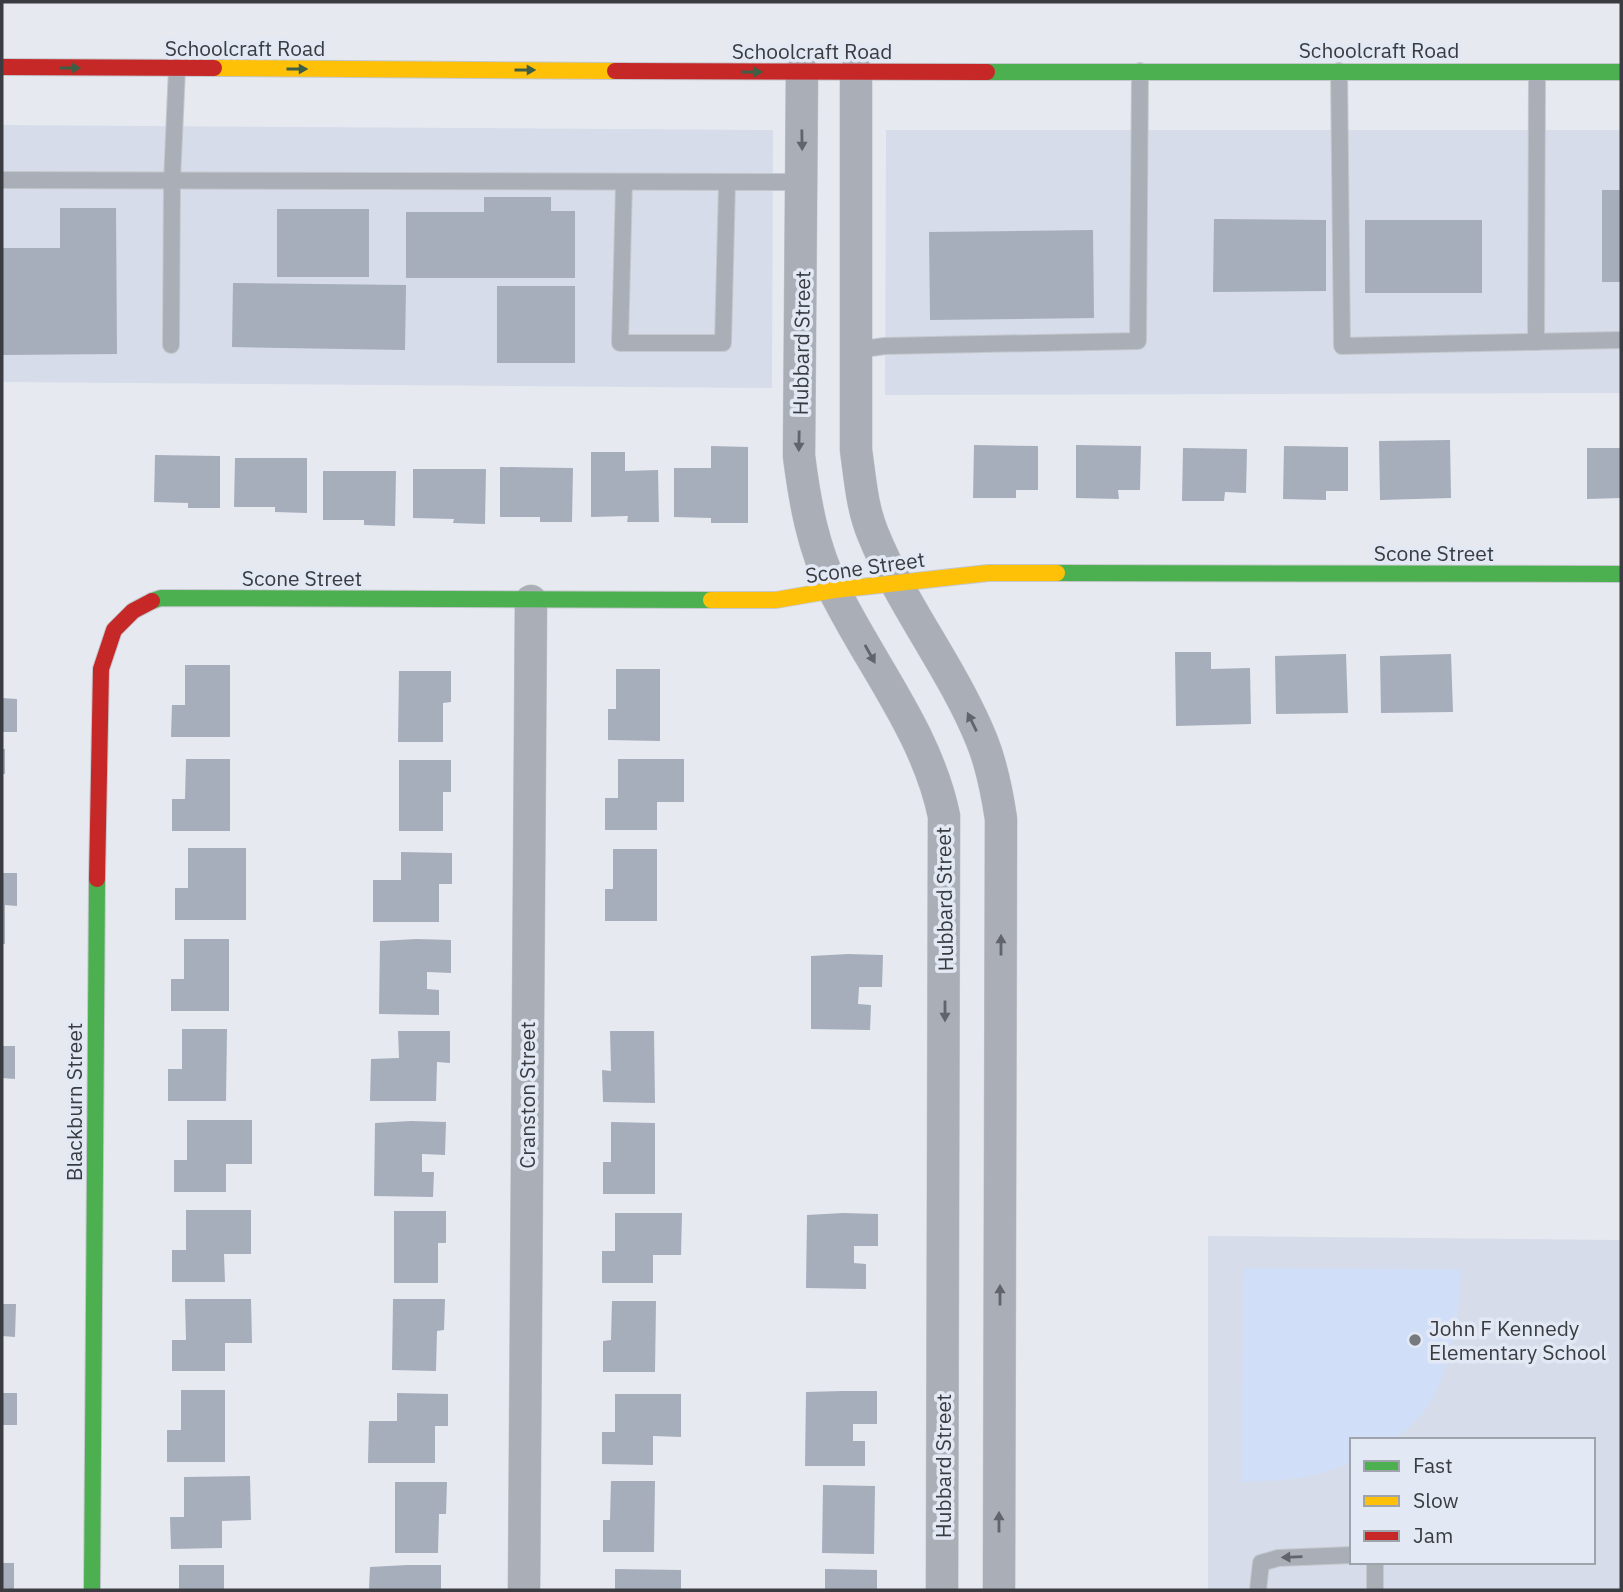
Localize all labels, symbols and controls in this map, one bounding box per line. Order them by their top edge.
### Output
street label: Schoolcraft Road [165,34,325,62]
street label: Schoolcraft Road [1299,36,1459,64]
street label: Schoolcraft Road [732,37,892,65]
one-way arrow [59,62,81,74]
one-way arrow [287,63,309,75]
one-way arrow [514,64,536,76]
one-way arrow [742,66,764,78]
one-way arrow [797,130,808,152]
street label: Hubbard Street [786,270,816,416]
one-way arrow [793,431,805,453]
street label: Scone Street [1374,539,1494,567]
street label: Scone Street [803,545,927,589]
street label: Scone Street [242,564,362,592]
one-way arrow [864,645,876,664]
one-way arrow [967,712,978,732]
street label: Hubbard Street [929,826,959,972]
one-way arrow [995,933,1007,955]
one-way arrow [939,1001,951,1023]
street label: Cranston Street [513,1021,541,1169]
street label: Blackburn Street [60,1023,88,1181]
one-way arrow [994,1283,1006,1305]
place label: John F Kennedy Elementary School [1429,1314,1606,1366]
marker: John F Kennedy Elementary School [1407,1332,1423,1348]
street label: Hubbard Street [929,1394,957,1538]
legend [1350,1438,1595,1564]
text: Fast [1413,1451,1453,1479]
text: Slow [1413,1486,1459,1514]
one-way arrow [993,1511,1005,1533]
text: Jam [1413,1521,1453,1549]
one-way arrow [1281,1552,1303,1563]

